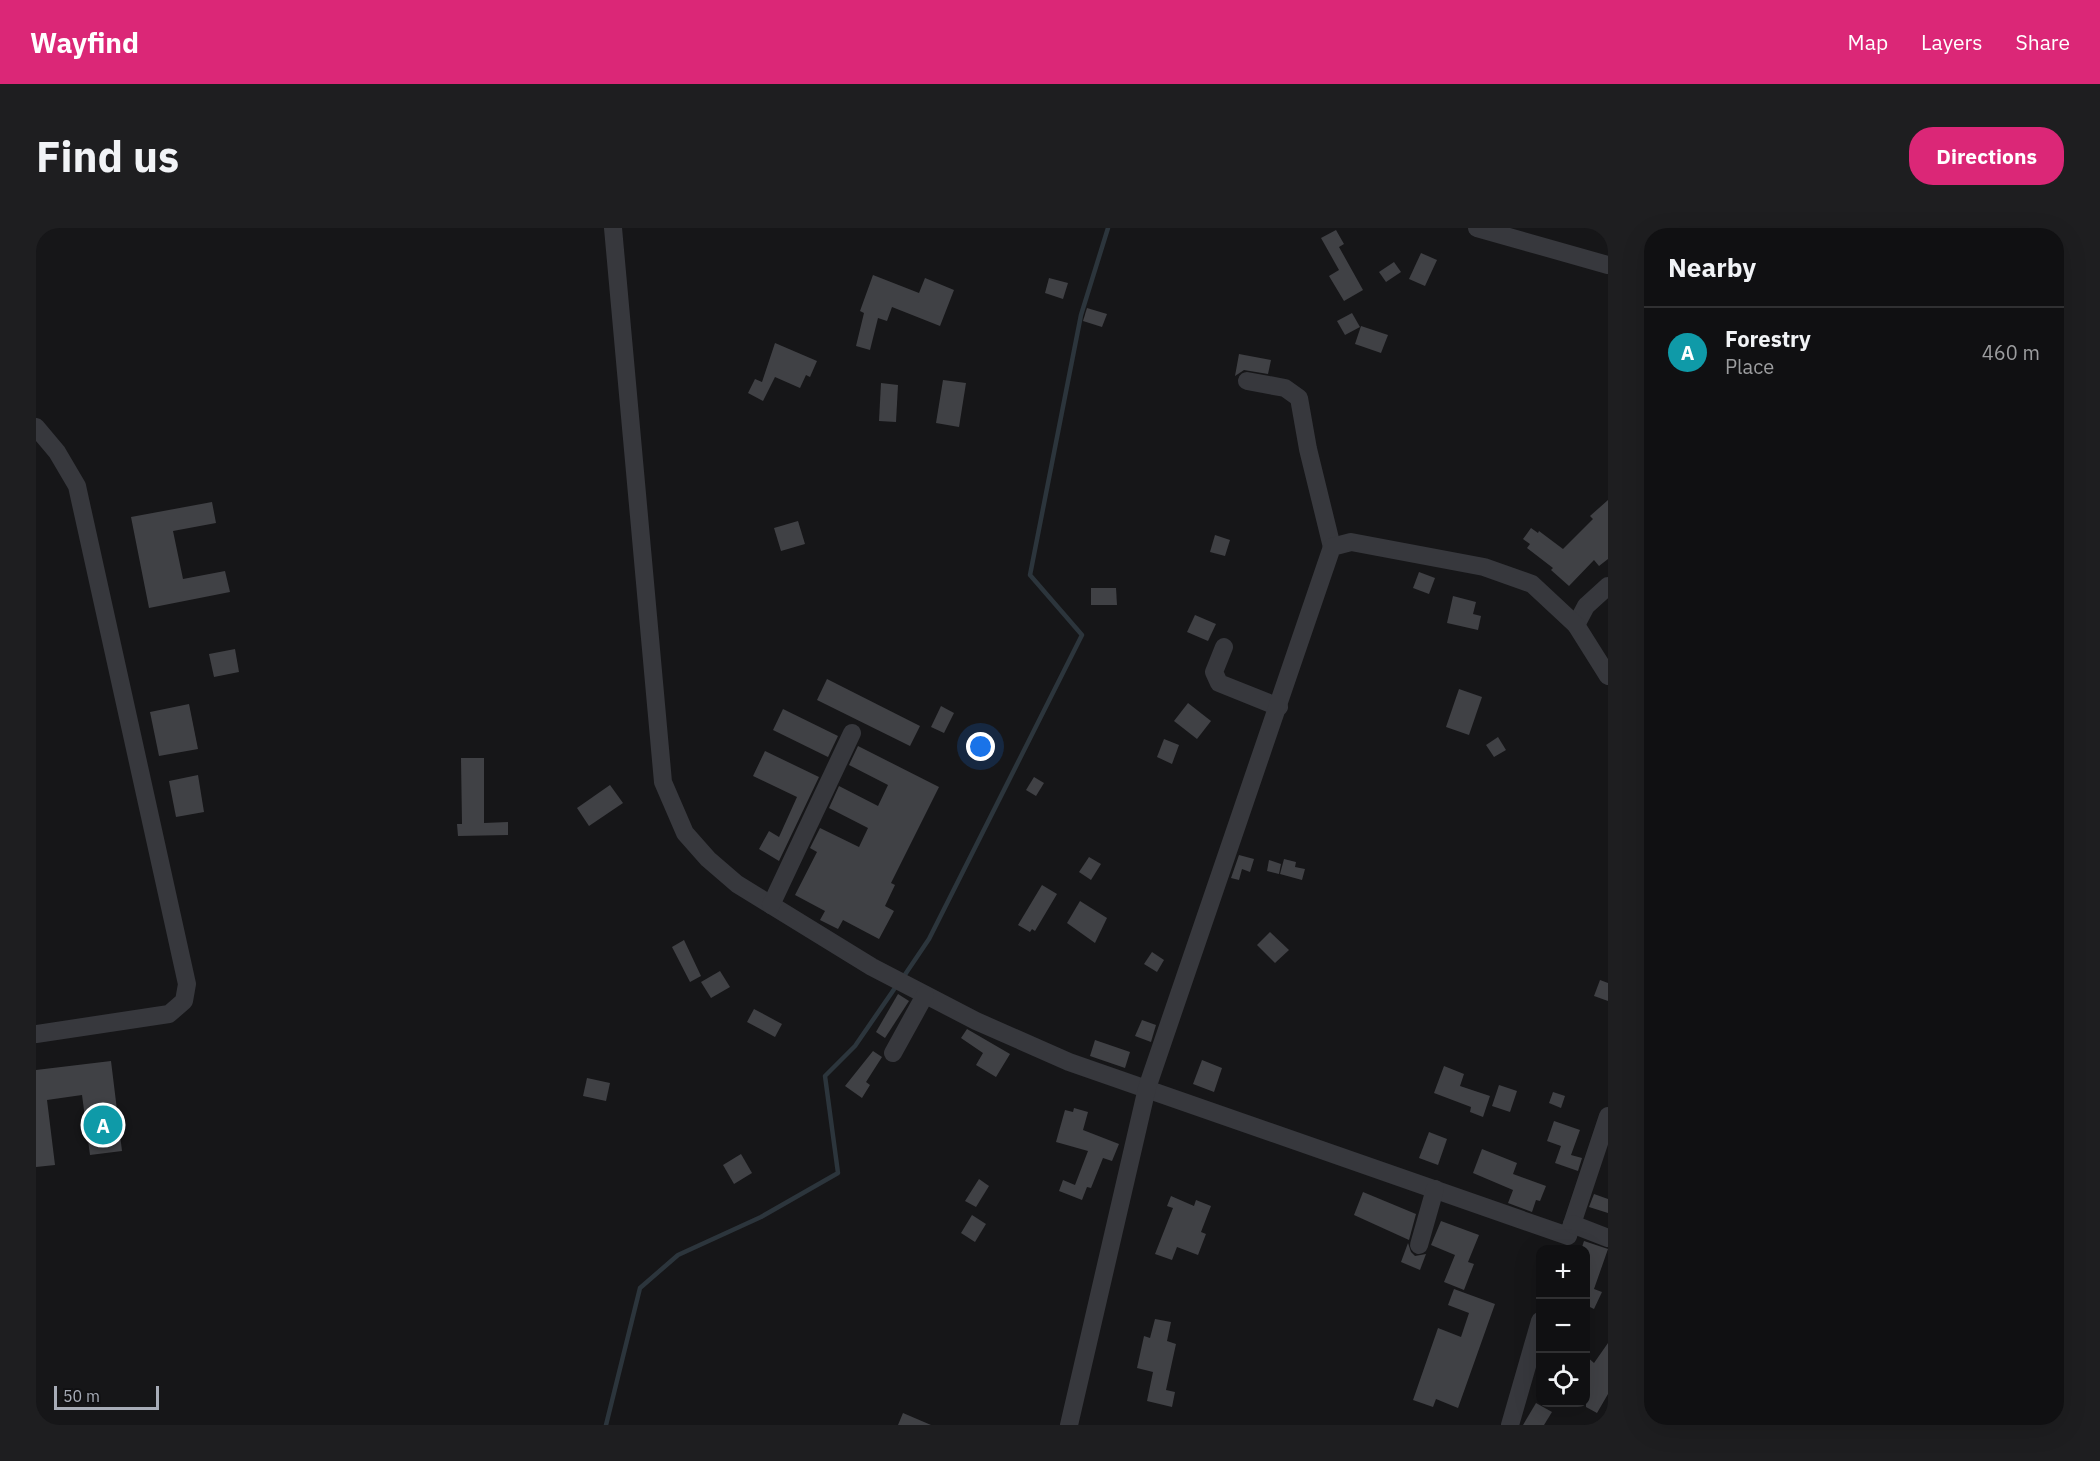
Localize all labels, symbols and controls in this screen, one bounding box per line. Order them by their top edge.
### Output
text: Wayfind [30,24,139,61]
text: Map [1848,28,1888,56]
text: Layers [1921,28,1983,56]
text: Share [2016,28,2070,56]
button: Directions [1909,127,2064,185]
text: Find us [36,129,179,184]
text: Nearby [1668,250,1756,284]
text: Forestry [1725,324,1811,353]
text: A [1681,339,1694,366]
text: 460 m [1982,339,2040,366]
text: Place [1725,353,1774,380]
your location [966,732,995,761]
pin: A [84,1102,122,1148]
map controls [1536,1245,1590,1407]
button: + [1536,1245,1590,1299]
button: − [1536,1299,1590,1353]
button: locate [1536,1353,1590,1407]
scale bar [54,1383,159,1410]
text: 50 m [63,1386,100,1406]

